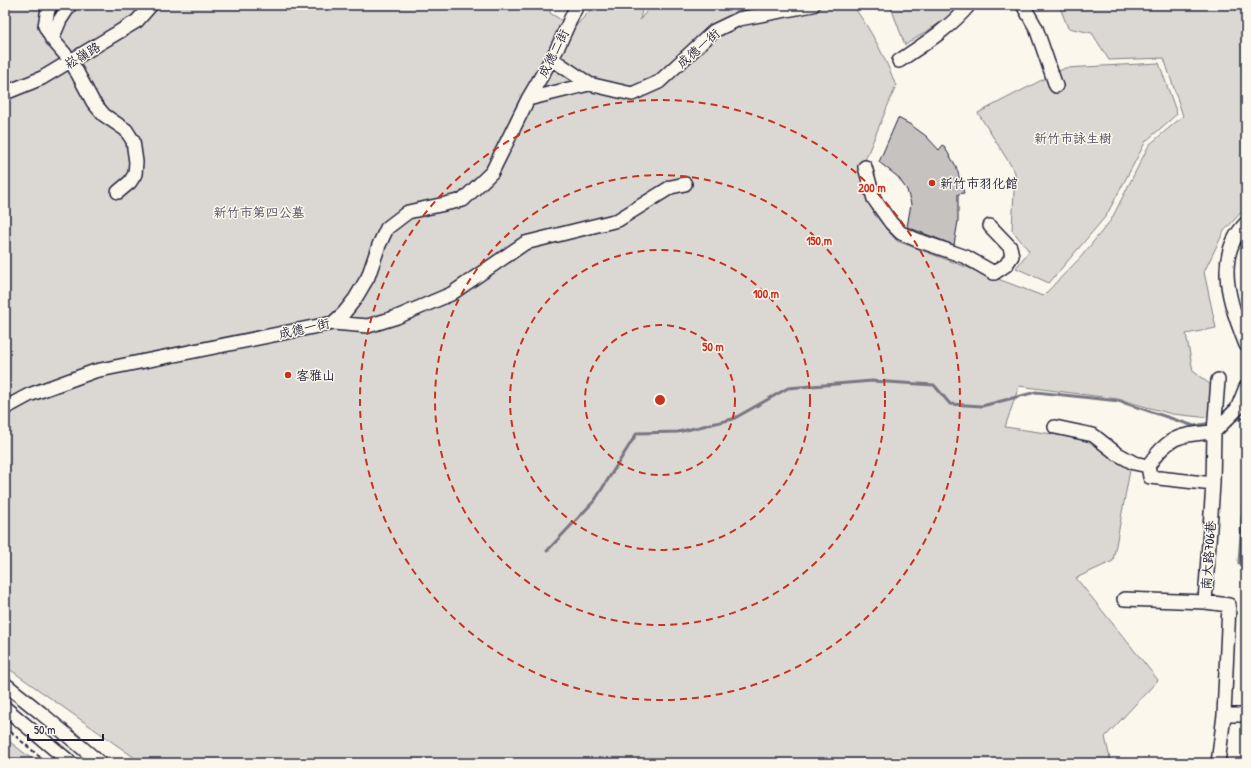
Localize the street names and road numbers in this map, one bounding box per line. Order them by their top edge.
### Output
street label: 成德一街 [672,24,724,72]
street label: 成德二街 [533,26,573,80]
street label: 崧嶺路 [61,37,103,73]
street label: 成德一街 [277,313,331,343]
street label: 南大路706巷 [1197,520,1219,590]

